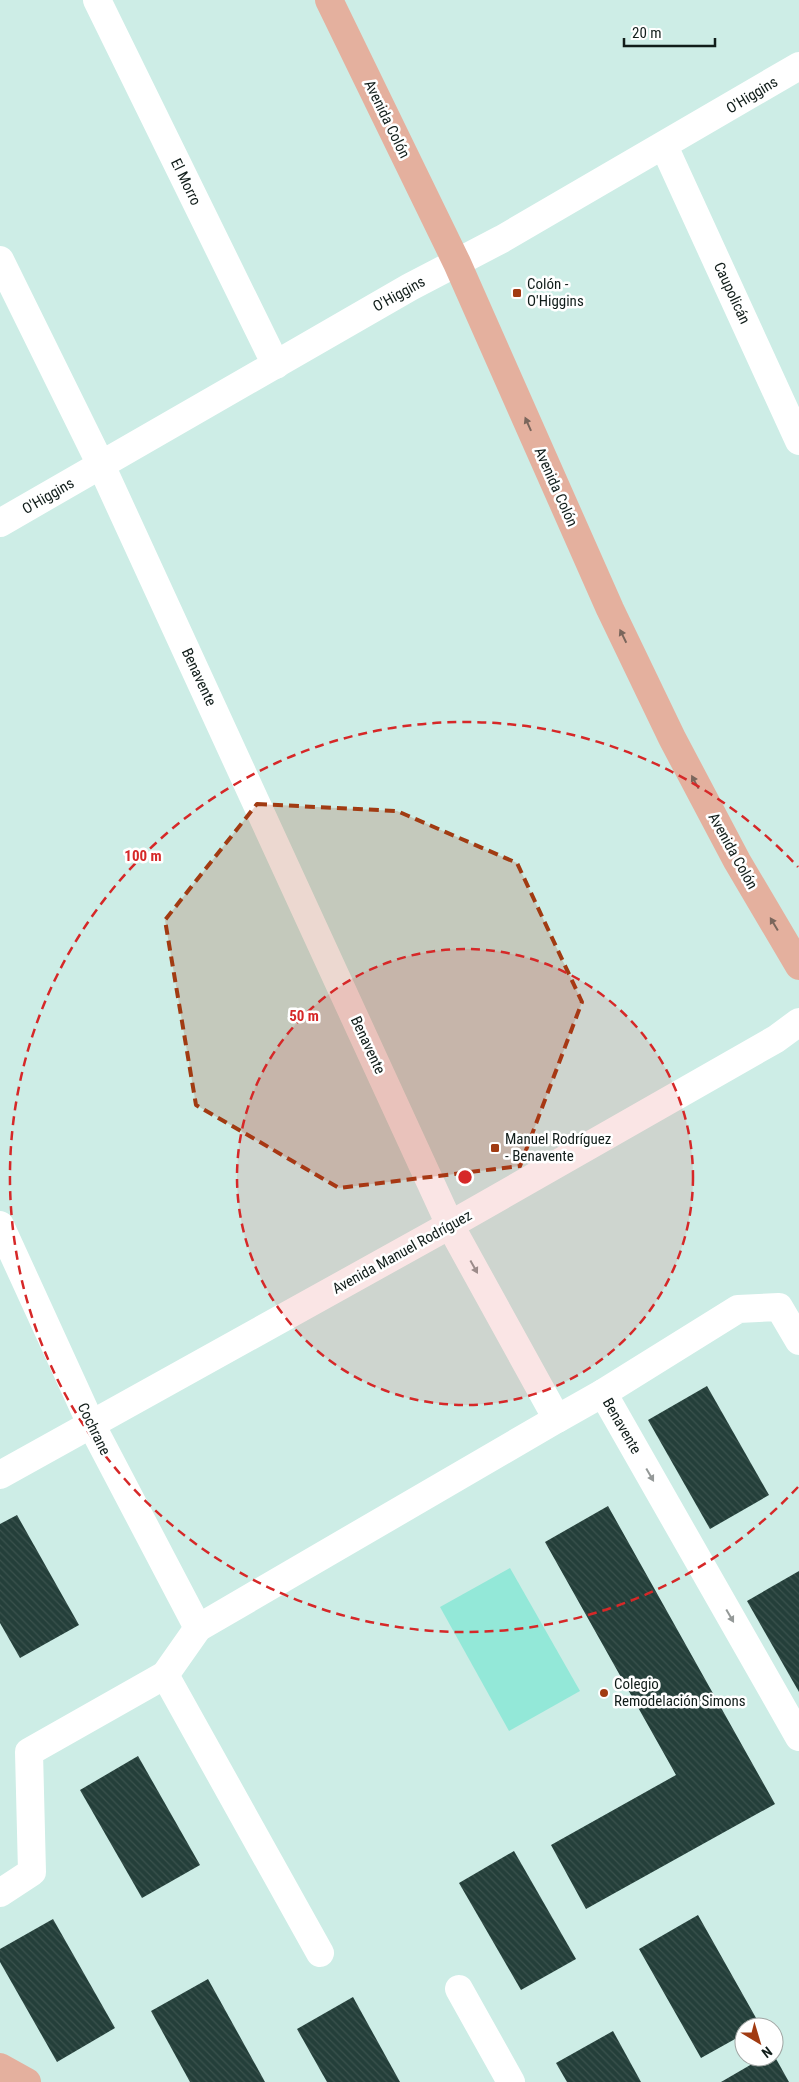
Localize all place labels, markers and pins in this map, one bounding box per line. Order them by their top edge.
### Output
place label: Colón - O'Higgins [527,275,584,310]
marker: Colón - O'Higgins [511,287,523,299]
place label: Manuel Rodríguez - Benavente [505,1130,611,1165]
marker: Manuel Rodríguez - Benavente [489,1142,501,1154]
centre of rings [456,1168,474,1186]
place label: Colegio Remodelación Simons [614,1675,746,1710]
marker: Colegio Remodelación Simons [598,1687,610,1699]

